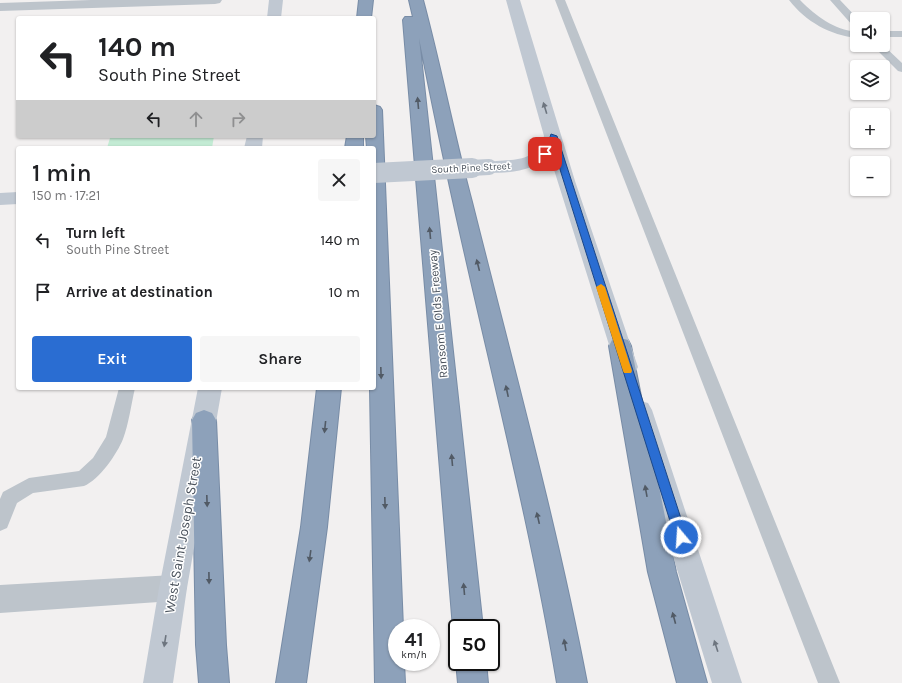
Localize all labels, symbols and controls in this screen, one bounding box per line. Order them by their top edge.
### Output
map controls [850,12,890,196]
button: sound [850,12,890,52]
text: 140 m [98,30,176,63]
icon: left [32,32,84,84]
button: layers [850,60,890,100]
text: South Pine Street [98,64,241,86]
one-way arrow [414,97,421,109]
one-way arrow [542,102,548,114]
icon: left [143,108,165,130]
icon: ahead [185,108,207,130]
icon: right [227,108,249,130]
button: + [850,108,890,148]
pin [528,137,562,171]
icon: arrive [534,143,556,165]
button: − [850,156,890,196]
text: 1 min [32,159,92,187]
button: close [318,159,360,201]
street label: South Pine Street [431,160,511,176]
text: 150 m · 17:21 [32,188,100,203]
text: Turn left [66,224,125,242]
one-way arrow [427,227,433,239]
icon: left [32,229,54,251]
text: 140 m [320,231,360,249]
text: South Pine Street [66,242,169,257]
street label: Ransom E Olds Freeway [425,249,451,379]
one-way arrow [474,258,480,271]
icon: arrive [32,281,54,303]
text: Arrive at destination [66,283,213,301]
text: 10 m [329,283,360,301]
button: Exit [32,336,192,382]
button: Share [200,336,360,382]
one-way arrow [378,367,385,379]
one-way arrow [504,385,510,397]
one-way arrow [322,421,328,433]
one-way arrow [448,454,455,466]
street label: West Saint Joseph Street [161,455,205,615]
one-way arrow [643,485,649,498]
one-way arrow [204,495,210,508]
one-way arrow [382,497,388,510]
one-way arrow [534,511,540,524]
position arrow [660,516,702,558]
one-way arrow [307,550,313,562]
one-way arrow [206,572,212,585]
one-way arrow [461,583,468,595]
one-way arrow [671,612,677,624]
speed limit sign: 50 [448,619,500,671]
text: 41 [404,628,424,651]
one-way arrow [162,634,168,647]
one-way arrow [562,639,568,651]
one-way arrow [713,639,719,651]
text: km/h [401,649,427,661]

